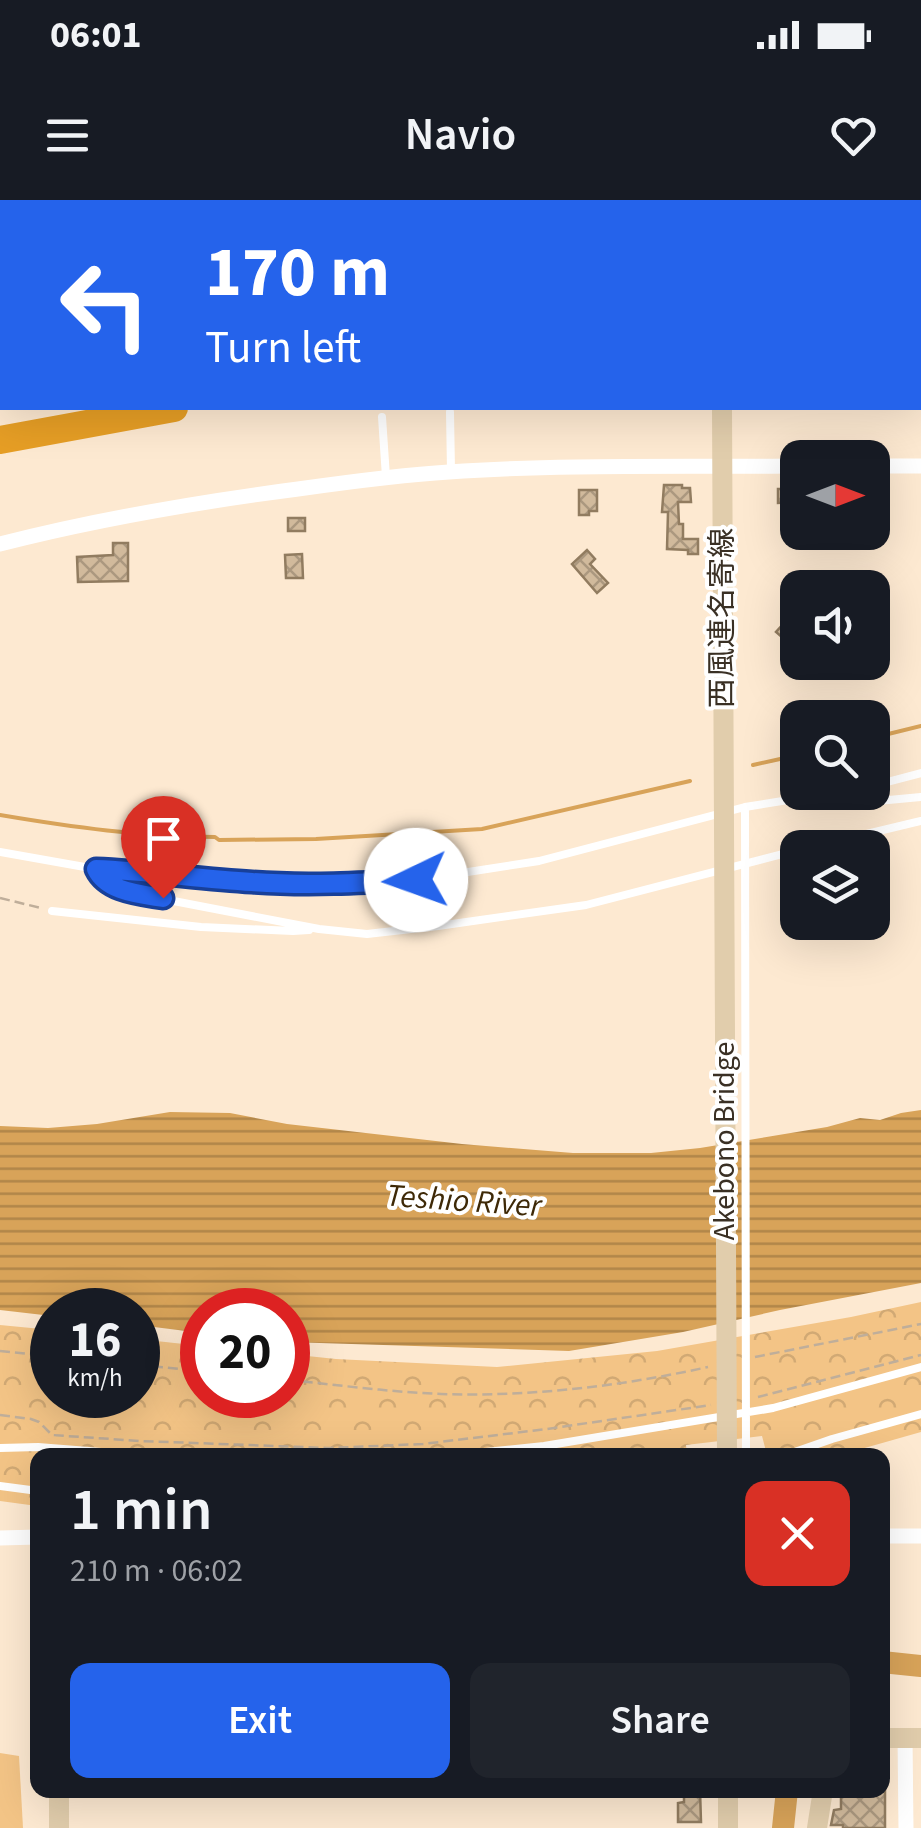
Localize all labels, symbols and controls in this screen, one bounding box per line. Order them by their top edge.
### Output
text: 06:01 [50,8,142,62]
text: Navio [405,103,516,167]
icon: menu [40,108,95,163]
icon: heart [826,108,881,163]
text: 170 m [205,223,390,323]
icon: left [40,240,170,370]
text: Turn left [205,316,361,380]
north arrow [780,440,890,550]
map controls [780,440,890,940]
street label: 西風連名寄線 [701,528,744,708]
button: sound [780,570,890,680]
button: search [780,700,890,810]
pin [121,796,206,899]
icon: arrive [136,811,191,866]
position arrow [364,828,468,932]
button: layers [780,830,890,940]
street label: Akebono Bridge [703,1042,746,1240]
water label: Teshio River [385,1173,545,1229]
speed limit sign: 20 [180,1288,310,1418]
text: 16 [69,1305,121,1376]
text: km/h [67,1360,123,1396]
text: 1 min [70,1468,213,1553]
button: close [745,1481,850,1586]
text: 210 m · 06:02 [70,1548,243,1594]
button: Exit [70,1663,450,1778]
button: Share [470,1663,850,1778]

